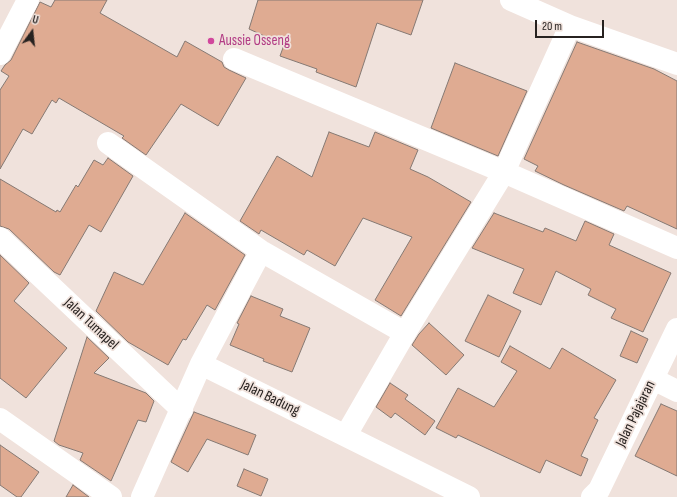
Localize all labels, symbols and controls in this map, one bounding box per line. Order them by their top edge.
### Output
north arrow [12,12,52,52]
scale bar [537,12,606,38]
text: U [31,13,40,27]
text: 20 m [542,19,562,34]
place label: Aussie Osseng [219,32,290,50]
marker: Aussie Osseng [206,36,216,46]
street label: Jalan Tumapel [60,294,122,354]
street label: Jalan Badung [237,376,303,420]
street label: Jalan Pajajaran [612,378,660,450]

